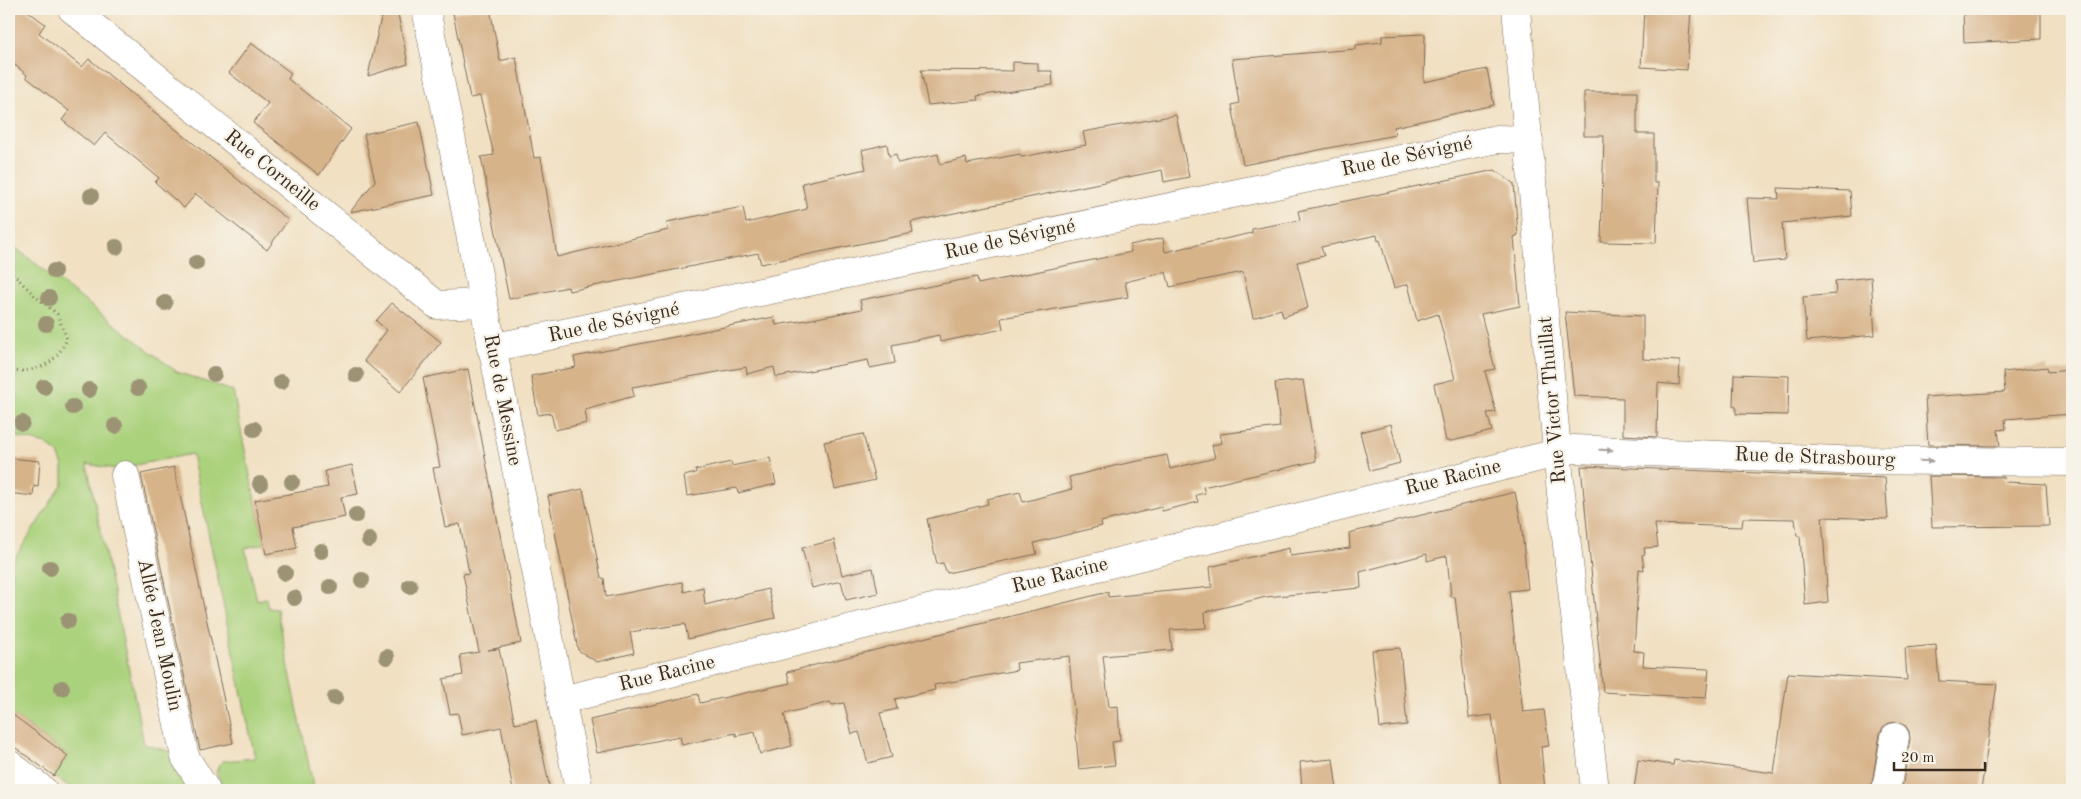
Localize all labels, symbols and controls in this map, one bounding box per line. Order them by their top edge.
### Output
street label: Rue Corneille [220,126,324,216]
street label: Rue de Sévigné [1340,133,1474,181]
street label: Rue de Sévigné [943,216,1077,264]
street label: Rue de Sévigné [547,299,681,347]
street label: Rue Victor Thuillat [1536,315,1570,485]
street label: Rue de Messine [479,332,525,468]
street label: Rue de Strasbourg [1734,445,1896,471]
one-way arrow [1598,447,1614,455]
street label: Rue Racine [1403,456,1503,500]
one-way arrow [1918,457,1934,465]
street label: Rue Racine [1010,554,1110,598]
street label: Allée Jean Moulin [133,557,185,713]
street label: Rue Racine [617,652,717,696]
scale bar [1894,739,1985,771]
text: 20 m [1901,751,1935,766]

